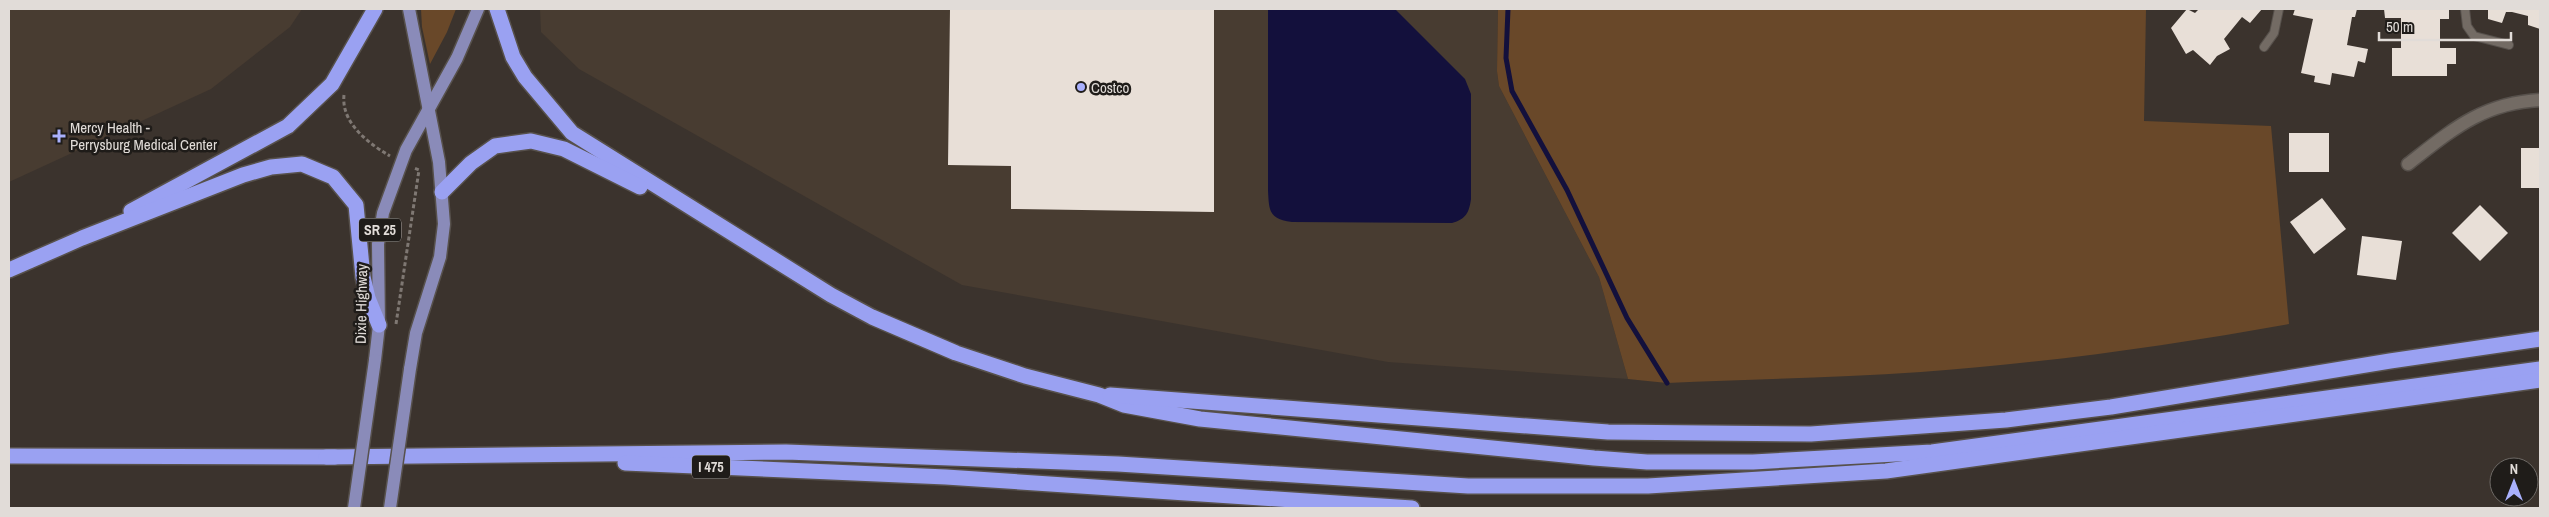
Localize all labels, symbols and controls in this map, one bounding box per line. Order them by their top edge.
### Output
scale bar [2379,10,2512,42]
text: 50 m [2386,16,2413,37]
place label: Costco [1091,77,1129,98]
marker: Costco [1075,81,1087,93]
place label: Mercy Health - Perrysburg Medical Center [70,117,217,155]
marker: Mercy Health - Perrysburg Medical Center [52,129,66,143]
road number: SR 25 [359,218,401,242]
street label: Dixie Highway [350,263,372,344]
road number: I 475 [692,456,730,478]
north arrow [2489,457,2539,507]
text: N [2510,460,2518,478]

